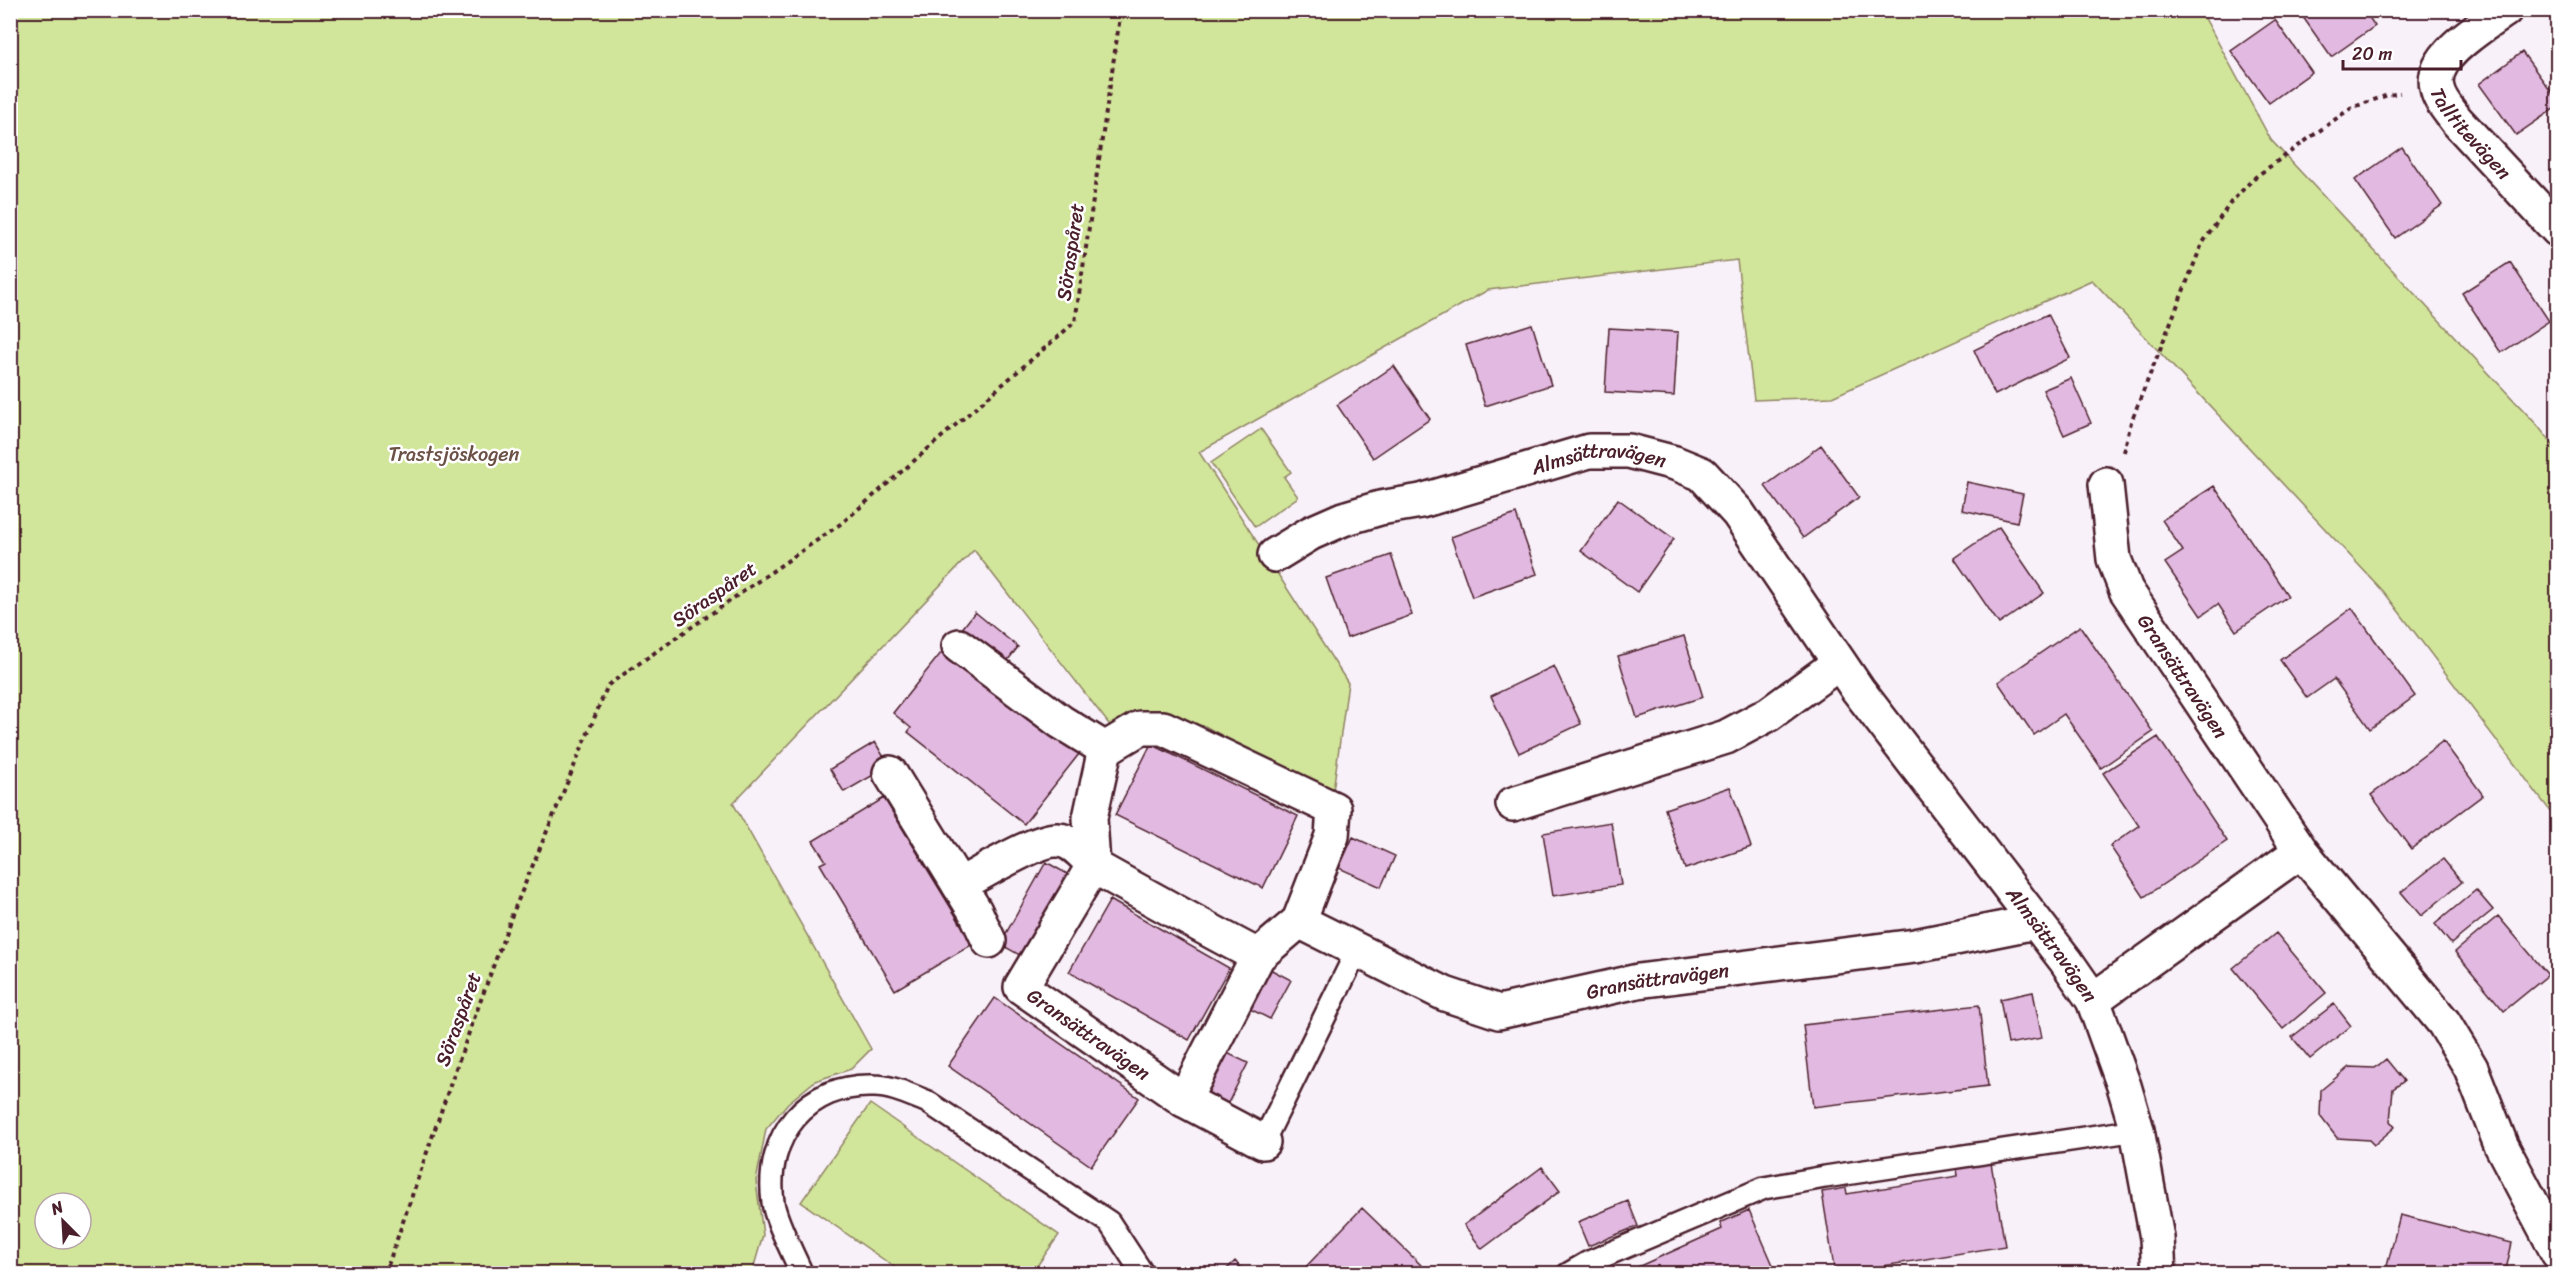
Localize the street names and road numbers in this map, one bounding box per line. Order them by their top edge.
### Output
street label: Talltitevägen [2420,83,2520,188]
street label: Söraspåret [1046,201,1095,303]
street label: Almsättravägen [1526,434,1671,486]
street label: Söraspåret [664,552,765,637]
street label: Gransättravägen [2128,607,2238,746]
street label: Almsättravägen [1996,878,2107,1010]
street label: Gransättravägen [1583,953,1731,1010]
street label: Söraspåret [425,967,492,1071]
street label: Gransättravägen [1019,979,1158,1090]

